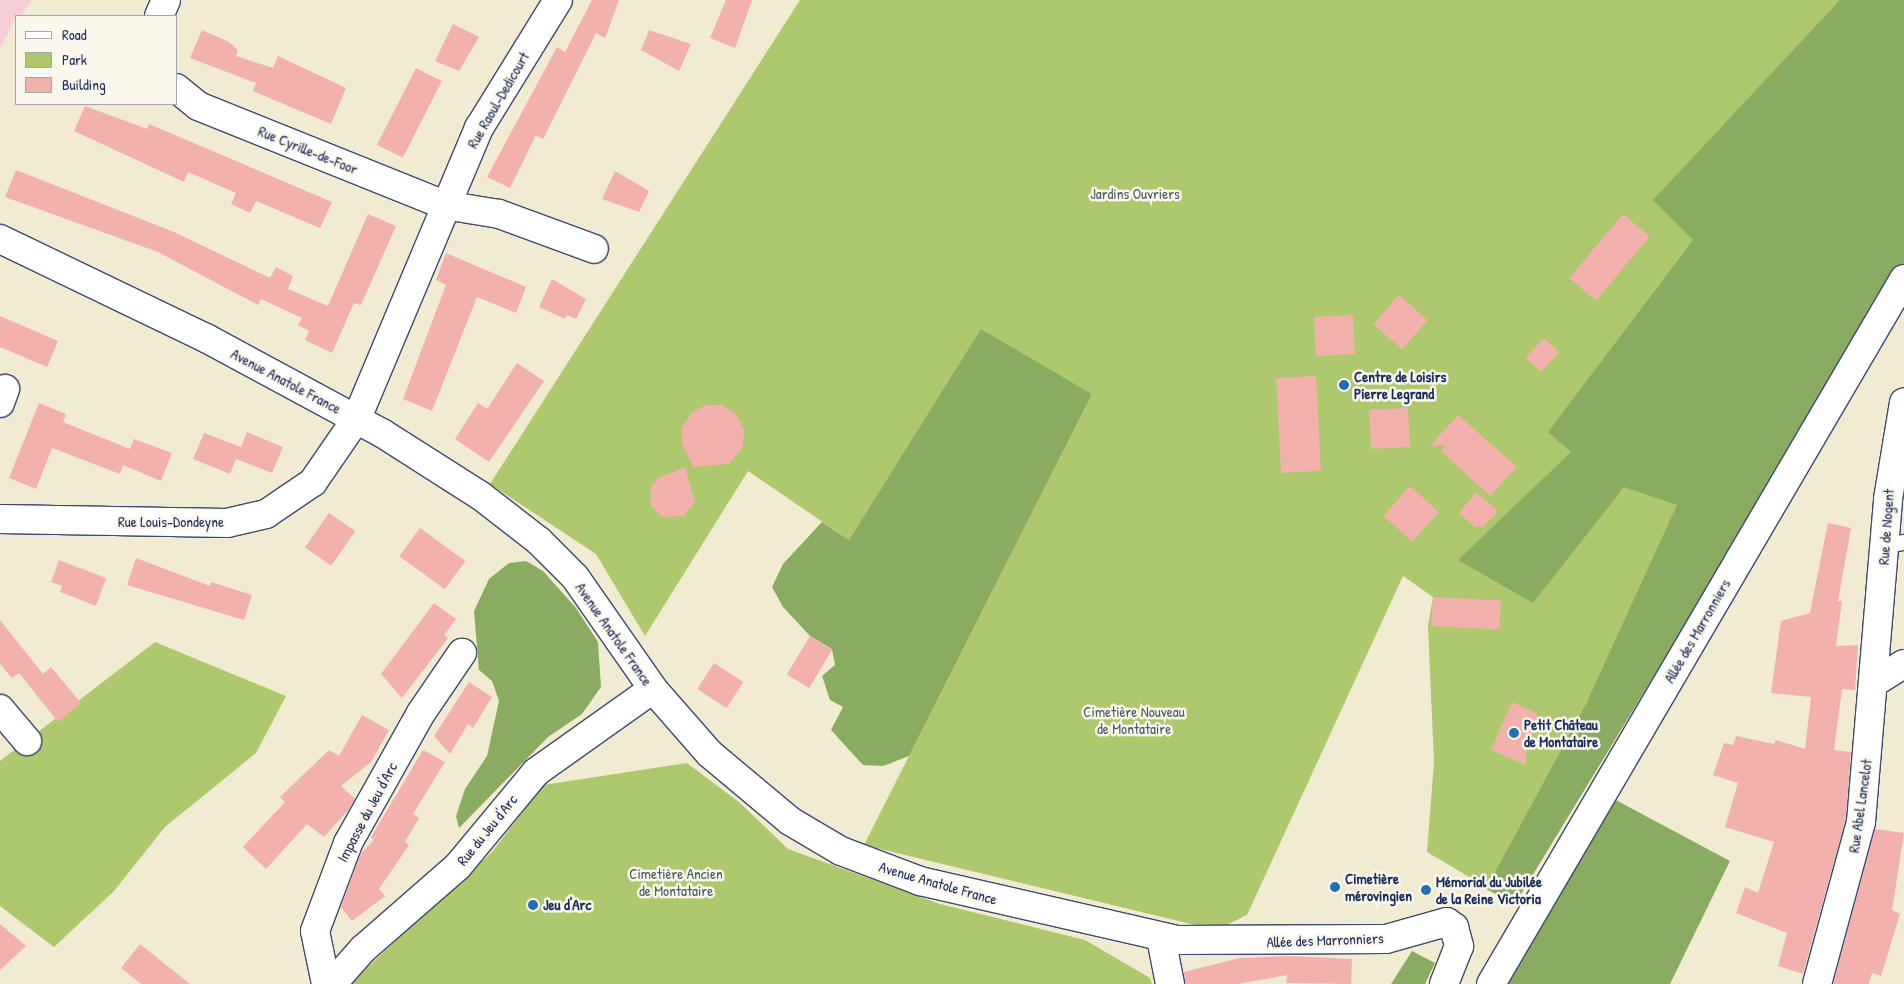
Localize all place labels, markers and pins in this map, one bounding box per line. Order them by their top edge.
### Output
place label: Centre de Loisirs Pierre Legrand [1354,367,1446,402]
marker: Centre de Loisirs Pierre Legrand [1338,379,1350,391]
place label: Petit Château de Montataire [1524,715,1598,750]
marker: Petit Château de Montataire [1508,727,1520,739]
place label: Cimetière mérovingien [1345,869,1412,904]
place label: Mémorial du Jubilée de la Reine Victoria [1436,872,1542,907]
marker: Cimetière mérovingien [1329,881,1341,893]
marker: Mémorial du Jubilée de la Reine Victoria [1420,884,1432,896]
place label: Jeu d'Arc [543,896,591,914]
marker: Jeu d'Arc [527,899,539,911]

